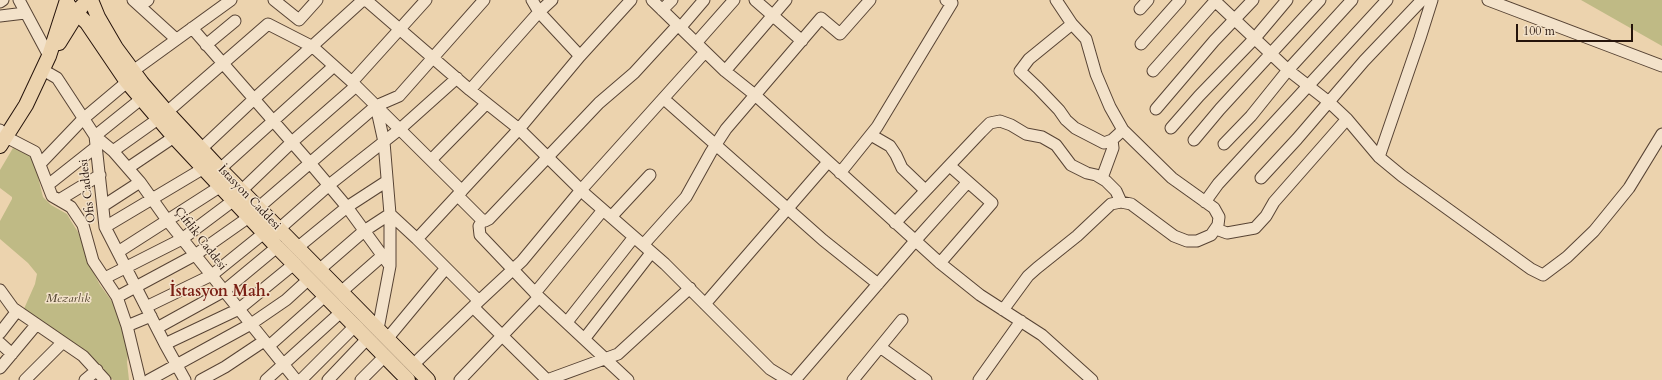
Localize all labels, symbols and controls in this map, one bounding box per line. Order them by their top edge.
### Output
scale bar [1518,16,1635,42]
text: 100 m [1523,23,1555,39]
street label: Ofis Caddesi [77,158,99,224]
street label: İstasyon Caddesi [215,163,283,233]
street label: Çiftlik Caddesi [171,205,229,273]
district label: İstasyon Mah. [170,282,270,302]
park label: Mezarlık [46,292,90,306]

